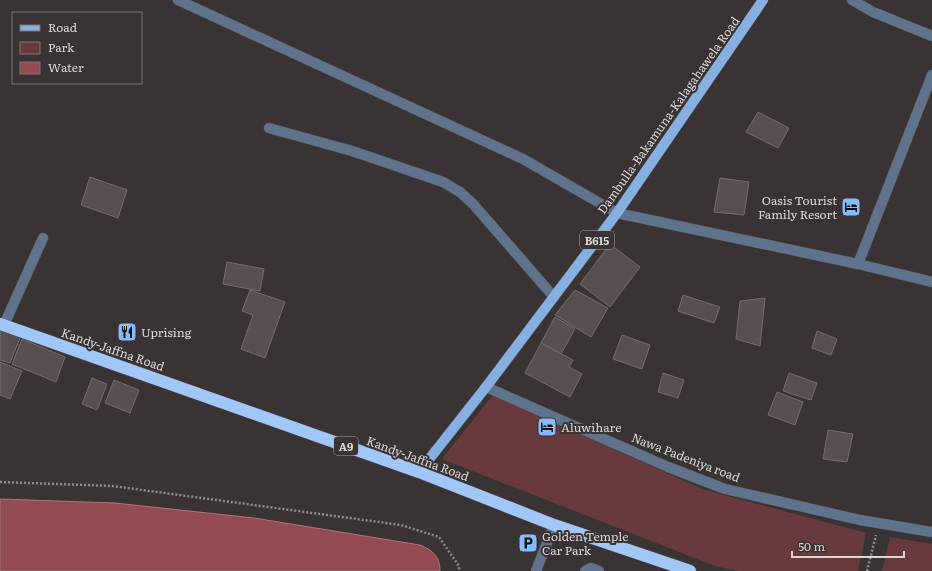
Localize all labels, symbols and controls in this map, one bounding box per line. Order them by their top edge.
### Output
legend [12,12,142,84]
street label: Dambulla-Bakamuna-Kalagahawela Road [593,12,744,217]
text: Road [48,18,78,36]
text: Park [48,38,75,56]
text: Water [48,58,84,76]
place label: Oasis Tourist Family Resort [758,191,837,223]
hotel icon: Oasis Tourist Family Resort [840,196,862,218]
road number: B615 [580,231,614,249]
restaurant icon: Uprising [116,321,138,343]
street label: Kandy-Jaffna Road [59,323,168,375]
place label: Uprising [141,323,192,341]
hotel icon: Aluwihare [536,416,558,438]
place label: Aluwihare [561,418,621,436]
street label: Nawa Padeniya road [629,428,744,486]
street label: Kandy-Jaffna Road [364,431,472,485]
road number: A9 [334,437,358,455]
place label: Golden Temple Car Park [542,527,628,559]
parking icon: Golden Temple Car Park [517,532,539,554]
scale bar [792,533,904,559]
text: 50 m [798,537,825,555]

